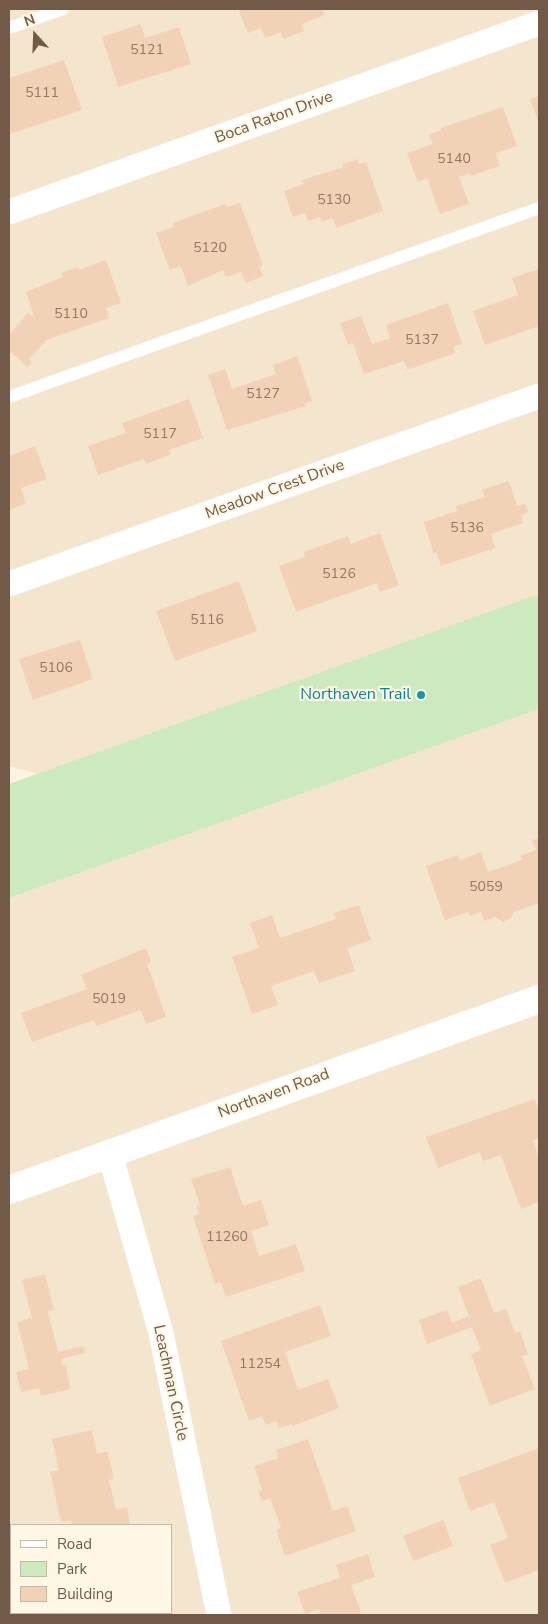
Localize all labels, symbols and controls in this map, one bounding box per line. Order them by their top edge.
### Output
north arrow [10,10,60,60]
text: N [22,10,38,31]
house number: 5121 [130,43,164,59]
house number: 5111 [25,86,59,102]
street label: Boca Raton Drive [212,88,336,148]
house number: 5140 [437,152,471,168]
house number: 5130 [317,193,351,209]
house number: 5120 [193,241,227,257]
house number: 5110 [54,307,88,323]
house number: 5137 [405,333,439,349]
house number: 5127 [246,387,280,403]
house number: 5117 [143,427,177,443]
street label: Meadow Crest Drive [203,456,347,524]
house number: 5136 [450,521,484,537]
house number: 5126 [322,567,356,583]
house number: 5116 [190,613,224,629]
house number: 5106 [39,661,73,677]
place label: Northaven Trail [300,685,411,705]
marker: Northaven Trail [415,689,427,701]
house number: 5059 [469,880,503,896]
house number: 5019 [92,992,126,1008]
street label: Northaven Road [216,1065,332,1123]
house number: 11260 [206,1230,248,1246]
street label: Leachman Circle [148,1323,192,1443]
house number: 11254 [239,1357,281,1373]
legend [10,1524,172,1614]
text: Road [57,1534,92,1554]
text: Park [57,1559,87,1579]
text: Building [57,1584,113,1604]

